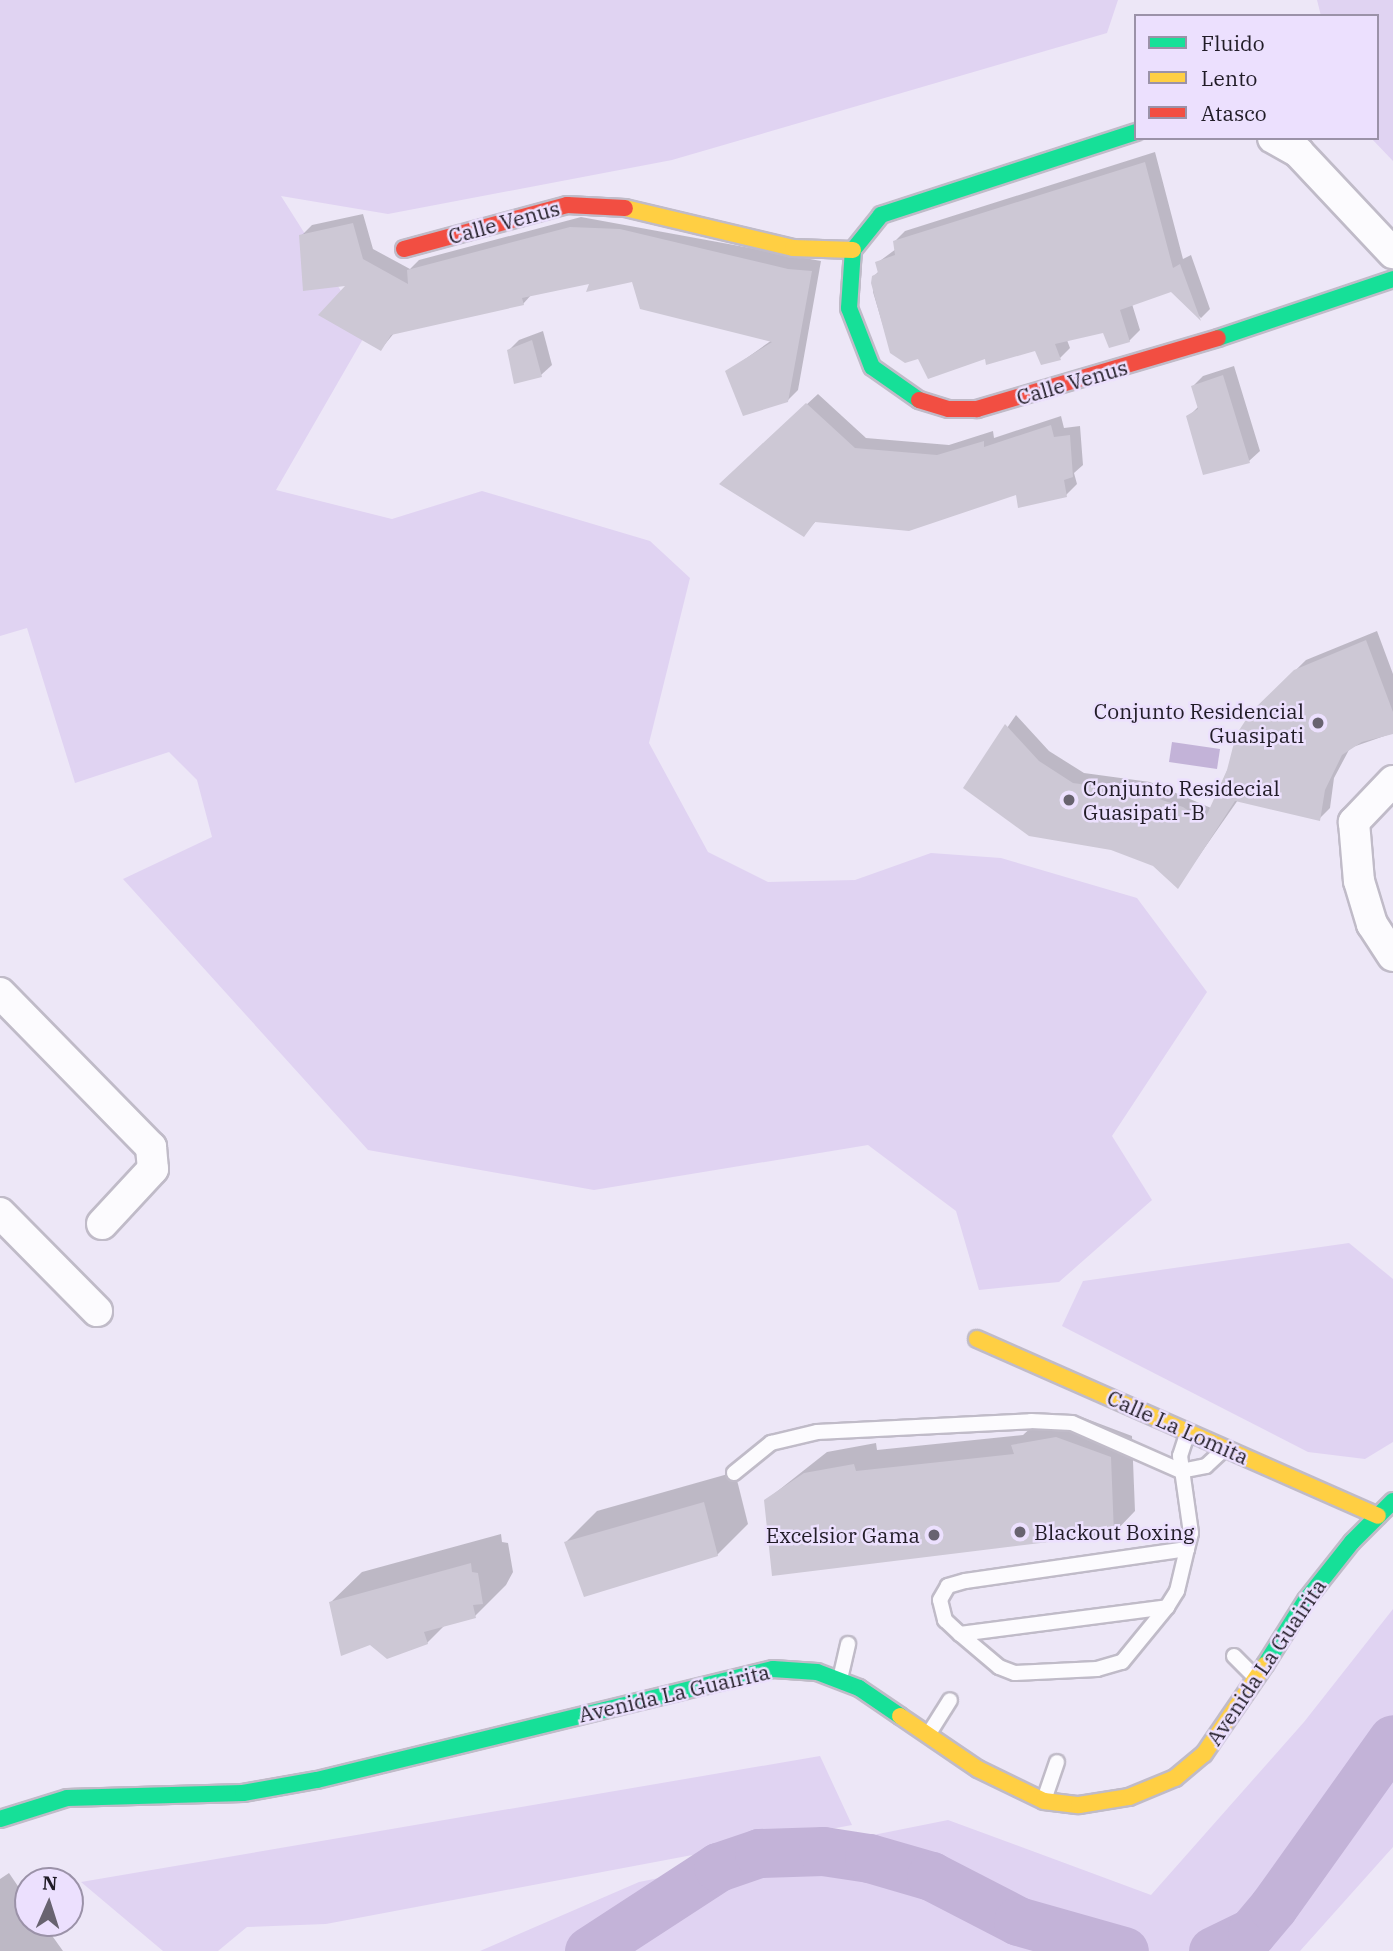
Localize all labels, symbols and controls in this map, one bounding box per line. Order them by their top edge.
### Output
legend [1134,14,1379,140]
text: Fluido [1201,29,1265,57]
text: Lento [1201,64,1257,92]
text: Atasco [1201,99,1267,127]
street label: Calle Venus [446,195,562,249]
street label: Calle Venus [1014,354,1130,410]
place label: Conjunto Residencial Guasipati [1094,698,1304,748]
marker: Conjunto Residencial Guasipati [1310,715,1326,731]
place label: Conjunto Residecial Guasipati -B [1083,775,1280,825]
marker: Conjunto Residecial Guasipati -B [1061,792,1077,808]
street label: Calle La Lomita [1103,1385,1253,1469]
place label: Blackout Boxing [1034,1519,1195,1545]
place label: Excelsior Gama [766,1522,920,1548]
marker: Blackout Boxing [1012,1524,1028,1540]
marker: Excelsior Gama [926,1527,942,1543]
street label: Avenida La Guairita [1201,1574,1331,1750]
street label: Avenida La Guairita [576,1659,772,1727]
north arrow [14,1867,84,1937]
text: N [42,1871,58,1895]

